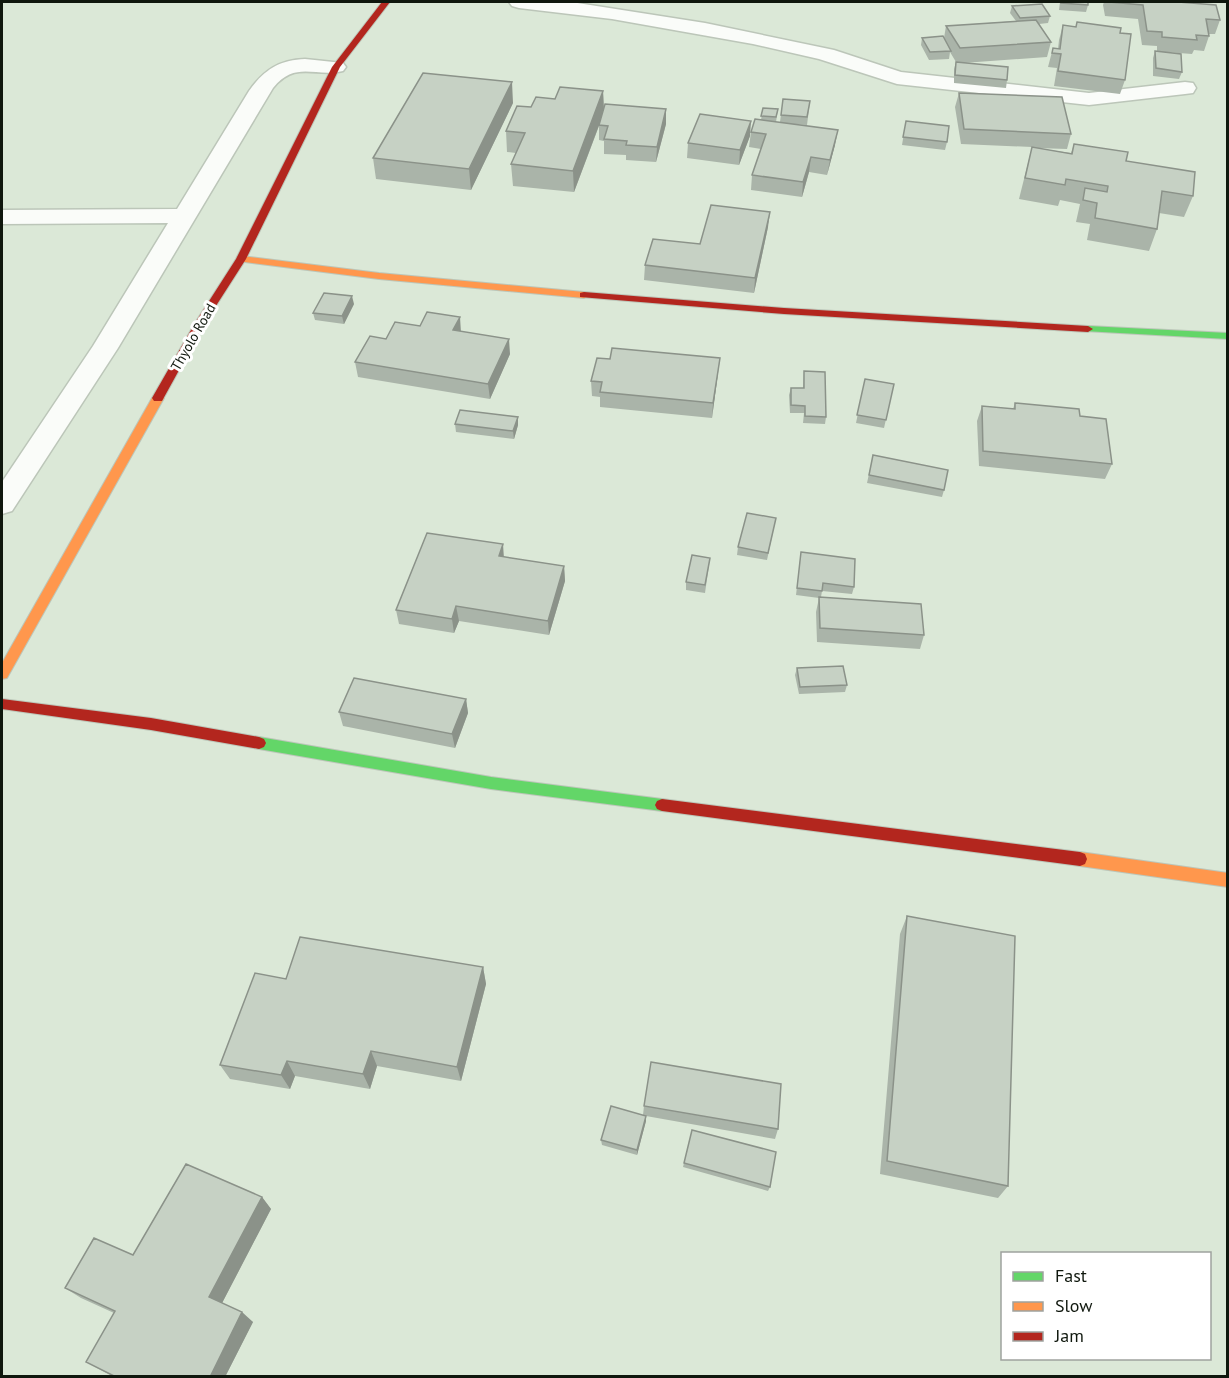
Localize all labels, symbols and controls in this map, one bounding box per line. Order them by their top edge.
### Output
street label: Thyolo Road [167,300,219,374]
legend [1001,1252,1211,1360]
text: Fast [1055,1264,1087,1287]
text: Slow [1055,1294,1093,1317]
text: Jam [1054,1324,1084,1347]

